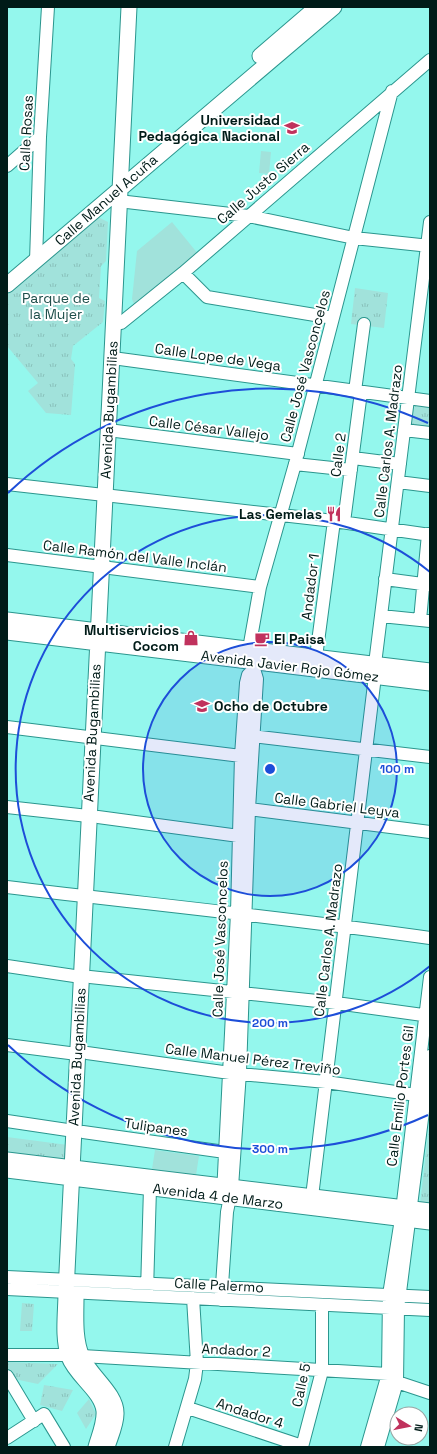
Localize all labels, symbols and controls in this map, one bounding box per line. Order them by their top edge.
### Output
street label: Calle Rosas [15,95,37,171]
place label: Universidad Pedagógica Nacional [138,111,280,145]
school or university icon: Universidad Pedagógica Nacional [283,119,301,137]
street label: Calle Justo Sierra [213,138,313,228]
street label: Calle Manuel Acuña [51,150,161,250]
street label: Calle José Vasconcelos [276,288,334,444]
park label: Parque de la Mujer [22,289,90,323]
street label: Calle Lope de Vega [154,339,282,375]
street label: Avenida Bugambilias [96,340,122,480]
street label: Calle Carlos A. Madrazo [370,363,406,519]
street label: Calle César Vallejo [148,412,270,444]
street label: Calle 2 [326,432,350,478]
place label: Las Gemelas [239,505,322,523]
restaurant icon: Las Gemelas [325,505,343,523]
street label: Calle Ramón del Valle Inclán [42,536,228,576]
street label: Andador 1 [297,553,323,621]
place label: Multiservicios Cocom [84,621,179,655]
shop icon: Multiservicios Cocom [182,629,200,647]
cafe icon: El Paisa [253,630,271,648]
place label: El Paisa [274,630,325,648]
street label: Avenida Javier Rojo Gómez [200,646,380,686]
street label: Avenida Bugambilias [79,663,105,803]
school or university icon: Ocho de Octubre [193,697,211,715]
place label: Ocho de Octubre [214,697,328,715]
text: 100 m [380,761,414,777]
centre of rings [263,762,277,776]
street label: Calle Gabriel Leyva [273,788,401,822]
street label: Calle José Vasconcelos [208,860,232,1018]
street label: Calle Carlos A. Madrazo [310,862,346,1018]
street label: Avenida Bugambilias [64,987,90,1127]
text: 200 m [252,1015,288,1031]
street label: Calle Emilio Portes Gil [382,1024,418,1168]
street label: Calle Manuel Pérez Treviño [164,1039,342,1079]
street label: Tulipanes [123,1114,189,1140]
text: 300 m [252,1141,288,1157]
street label: Avenida 4 de Marzo [152,1179,284,1213]
street label: Calle Palermo [174,1274,264,1296]
street label: Andador 2 [201,1339,271,1361]
street label: Calle 5 [288,1362,314,1408]
street label: Andador 4 [214,1394,286,1432]
north arrow [389,1406,429,1446]
text: N [411,1423,426,1433]

